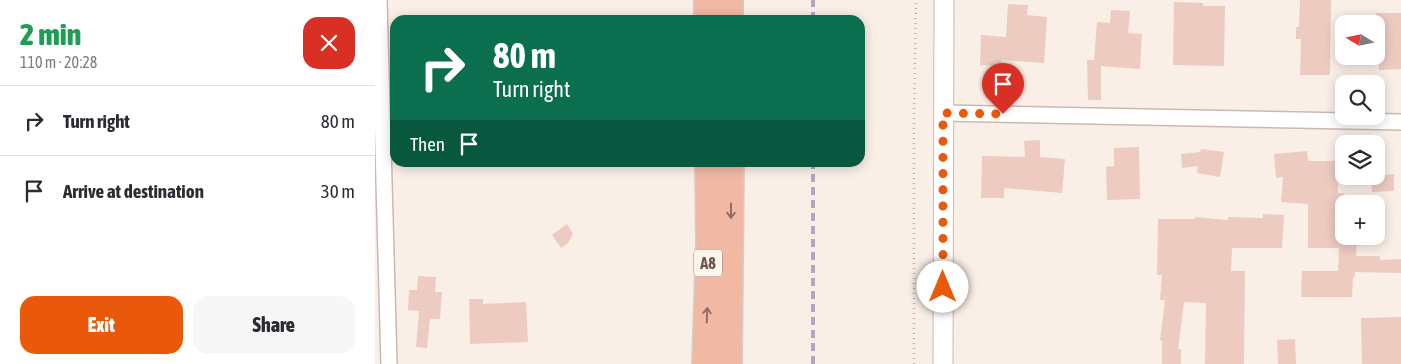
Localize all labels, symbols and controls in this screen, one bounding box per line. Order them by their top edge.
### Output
north arrow [1335,15,1385,65]
map controls [1335,15,1385,245]
text: 2 min [20,17,81,51]
button: close [303,17,355,69]
icon: right [410,35,475,100]
text: 80 m [493,35,556,75]
text: 110 m · 20:28 [20,53,97,71]
pin [982,63,1024,114]
icon: arrive [989,70,1017,98]
button: search [1335,75,1385,125]
text: Turn right [493,76,570,102]
icon: right [20,107,48,135]
text: Turn right [63,110,130,132]
text: 80 m [321,110,355,132]
icon: arrive [455,130,483,158]
text: Then [410,133,445,155]
button: layers [1335,135,1385,185]
icon: arrive [20,177,48,205]
text: Arrive at destination [63,180,204,202]
text: 30 m [321,180,355,202]
button: + [1335,195,1385,245]
one-way arrow [726,202,736,219]
road number: A8 [694,250,722,276]
position arrow [916,260,968,312]
button: Exit [20,296,183,354]
button: Share [193,296,355,354]
one-way arrow [702,308,711,324]

